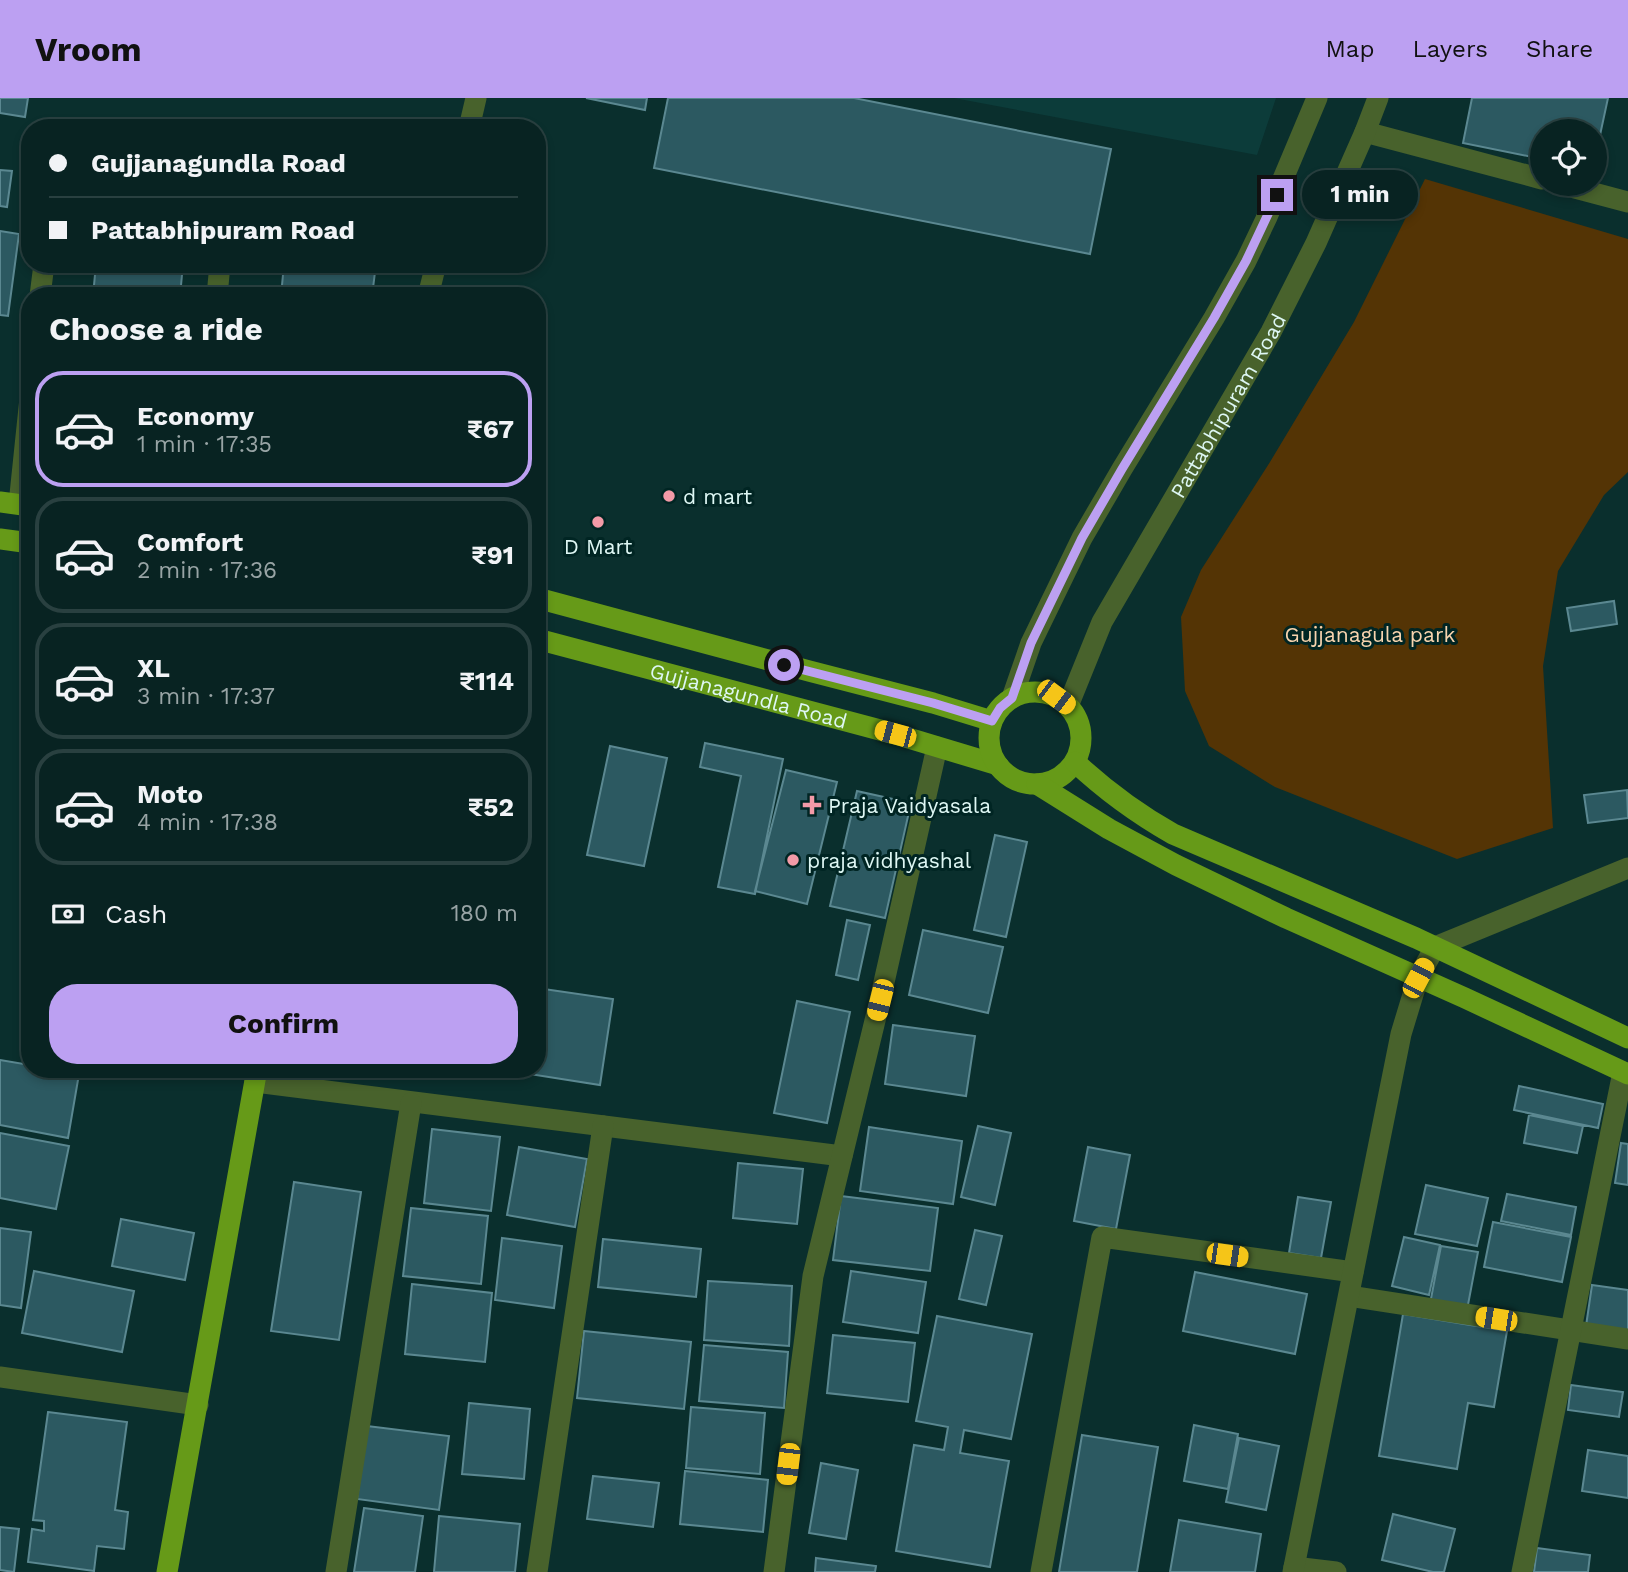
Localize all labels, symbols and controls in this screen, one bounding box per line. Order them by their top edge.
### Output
text: Vroom [35,30,142,69]
text: Map [1326,35,1374,63]
text: Layers [1412,35,1488,63]
text: Share [1526,35,1593,63]
map controls [1530,119,1607,196]
button: locate [1530,119,1607,196]
text: Gujjanagundla Road [91,148,346,178]
callout: 1 min [1302,170,1417,220]
route end [1261,179,1293,211]
text: 1 min [1330,181,1390,208]
text: Pattabhipuram Road [91,215,355,245]
street label: Pattabhipuram Road [1165,309,1291,502]
text: Choose a ride [49,310,263,348]
icon: car [53,398,116,461]
text: Economy [137,401,254,431]
text: ₹67 [467,414,514,444]
text: 1 min · 17:35 [137,431,272,458]
place label: d mart [683,484,752,509]
marker: d mart [661,488,677,504]
marker: D Mart [590,514,606,530]
icon: car [53,524,116,587]
text: Comfort [137,527,243,557]
place label: D Mart [564,534,633,559]
text: ₹91 [471,540,514,570]
text: 2 min · 17:36 [137,557,277,584]
park label: Gujjanagula park [1285,622,1455,647]
route start [768,649,800,681]
icon: car [53,650,116,713]
text: XL [137,653,170,683]
street label: Gujjanagundla Road [647,657,850,733]
text: ₹114 [459,666,514,696]
car [1033,676,1080,718]
text: 3 min · 17:37 [137,683,275,710]
car [872,718,919,750]
icon: car [53,776,116,839]
text: Moto [137,779,203,809]
text: ₹52 [468,792,514,822]
place label: Praja Vaidyasala [828,793,991,818]
marker: Praja Vaidyasala [802,795,822,815]
text: 4 min · 17:38 [137,809,278,836]
place label: praja vidhyashal [807,848,972,873]
marker: praja vidhyashal [785,852,801,868]
icon: cash [49,895,87,933]
text: Cash [105,899,167,929]
text: 180 m [451,900,518,927]
car [1399,955,1438,1001]
car [865,977,896,1023]
button: Confirm [49,984,518,1064]
car [1205,1242,1250,1268]
car [1474,1305,1519,1333]
car [776,1442,801,1486]

